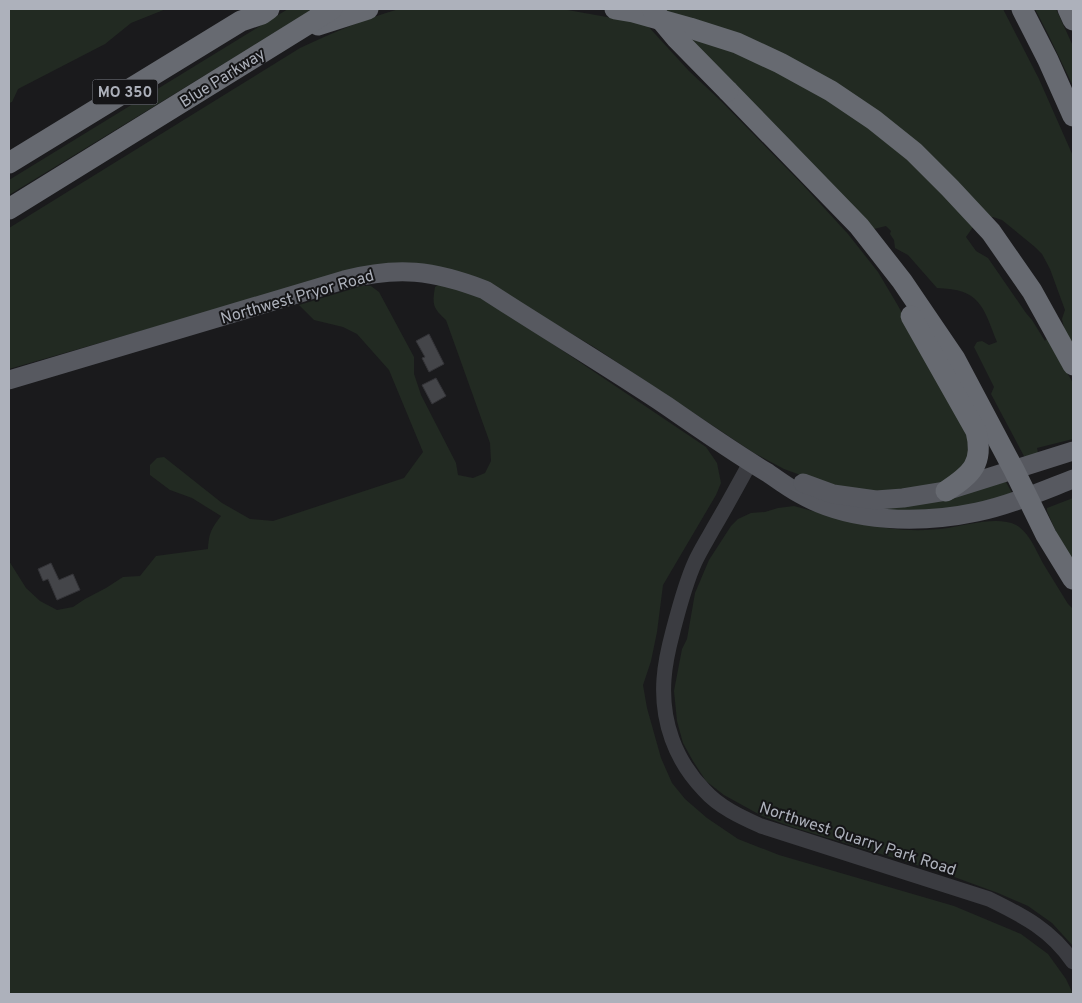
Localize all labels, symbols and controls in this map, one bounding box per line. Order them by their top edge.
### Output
street label: Blue Parkway [177,45,269,113]
road number: MO 350 [92,80,158,104]
street label: Northwest Pryor Road [218,266,377,329]
street label: Northwest Quarry Park Road [756,799,958,881]

